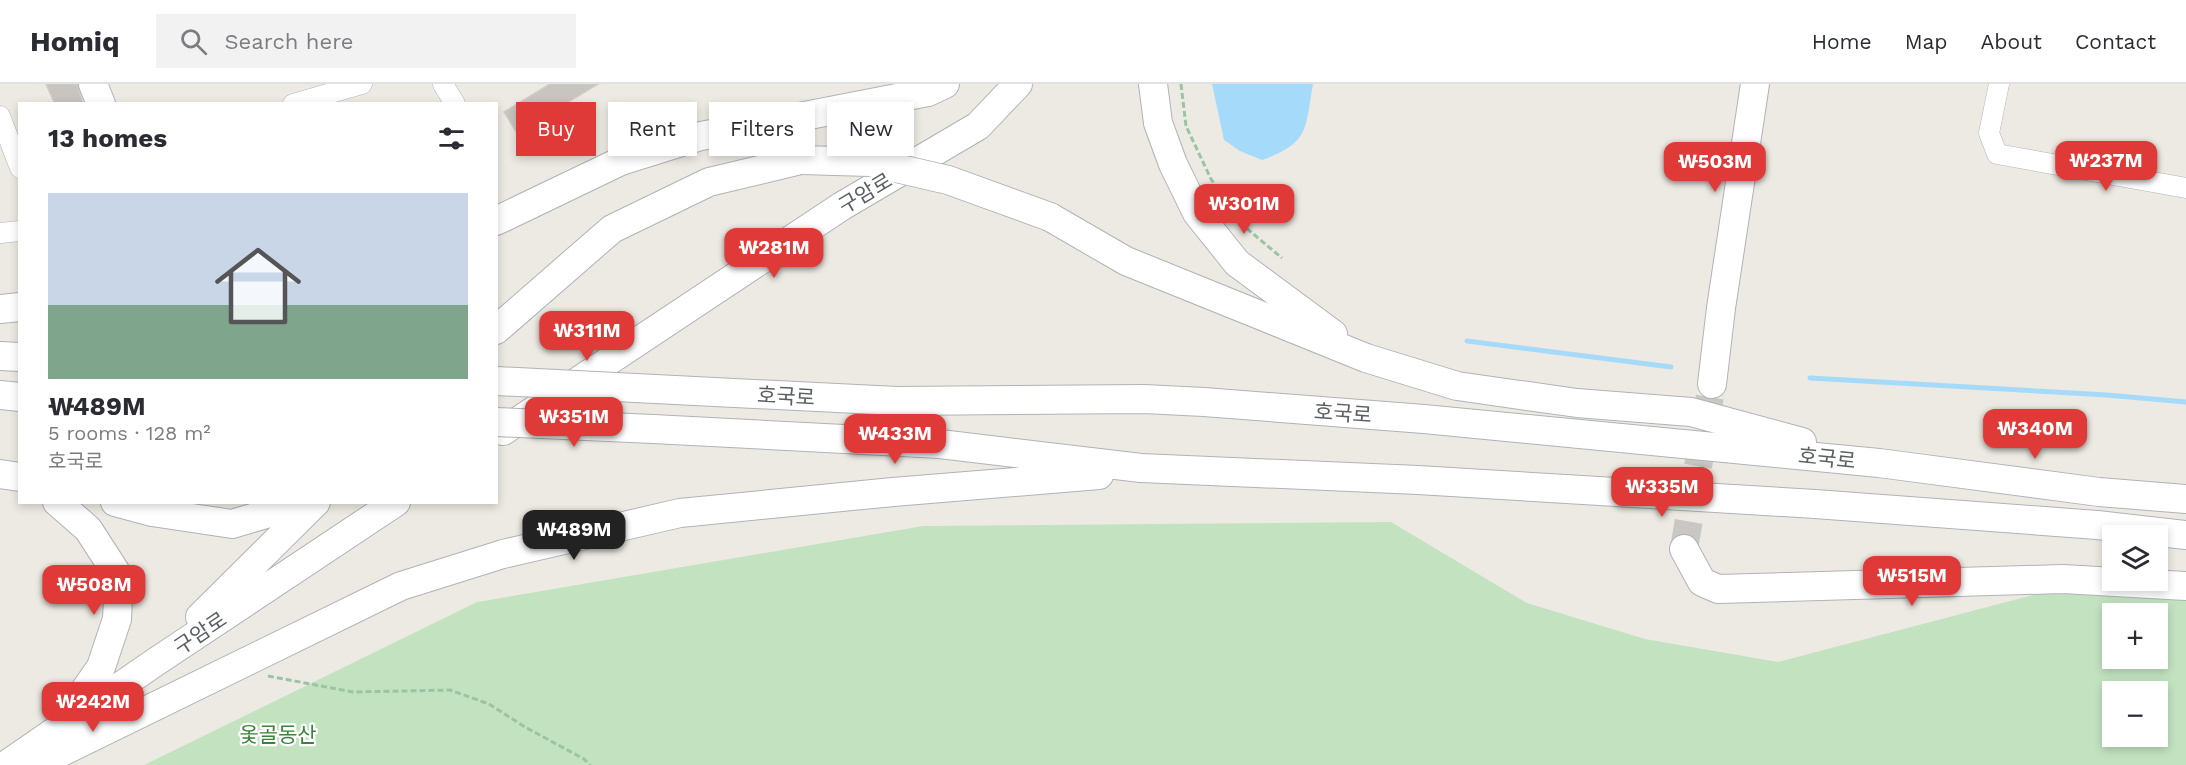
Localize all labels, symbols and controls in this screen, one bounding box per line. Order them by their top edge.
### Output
search box [156,14,576,68]
text: Homiq [30,25,120,58]
icon: search [177,25,210,58]
text: Search here [225,29,353,54]
text: Home [1812,29,1872,54]
text: Map [1905,29,1948,54]
text: About [1981,29,2042,54]
text: Contact [2075,29,2156,54]
chip: Buy [516,102,596,156]
chip: Rent [608,102,697,156]
chip: Filters [709,102,815,156]
chip: New [827,102,914,156]
icon: filters [435,122,468,155]
text: 13 homes [48,123,167,153]
pin: ₩237M [2064,141,2148,192]
pin: ₩503M [1673,142,1757,193]
text: ₩237M [2069,148,2143,172]
text: ₩503M [1678,149,1752,173]
street label: 구암로 [834,167,896,219]
pin: ₩301M [1202,184,1286,235]
text: ₩301M [1208,191,1280,215]
pin: ₩281M [732,228,816,279]
icon: home [204,232,312,340]
text: ₩281M [738,235,810,259]
pin: ₩311M [545,311,629,362]
text: ₩311M [553,318,621,342]
street label: 호국로 [756,382,816,410]
text: ₩489M [48,391,146,421]
pin: ₩351M [532,397,616,448]
street label: 호국로 [1313,399,1373,427]
text: ₩351M [539,404,609,428]
pin: ₩340M [1993,409,2077,460]
pin: ₩433M [853,414,937,465]
text: ₩340M [1997,416,2073,440]
text: 5 rooms · 128 m² [48,421,211,445]
text: ₩433M [858,421,932,445]
street label: 호국로 [1797,443,1857,473]
text: 호국로 [48,449,103,473]
pin: ₩335M [1620,467,1704,518]
text: ₩335M [1625,474,1699,498]
pin: ₩489M [532,510,616,561]
text: ₩489M [536,517,612,541]
map controls [2102,525,2168,747]
button: layers [2102,525,2168,591]
pin: ₩515M [1870,556,1954,607]
text: ₩515M [1877,563,1947,587]
pin: ₩508M [52,565,136,616]
text: ₩508M [56,572,132,596]
button: + [2102,603,2168,669]
street label: 구암로 [169,606,231,660]
button: − [2102,681,2168,747]
pin: ₩242M [51,682,135,733]
text: ₩242M [56,689,130,713]
park label: 옻골동산 [239,722,317,747]

